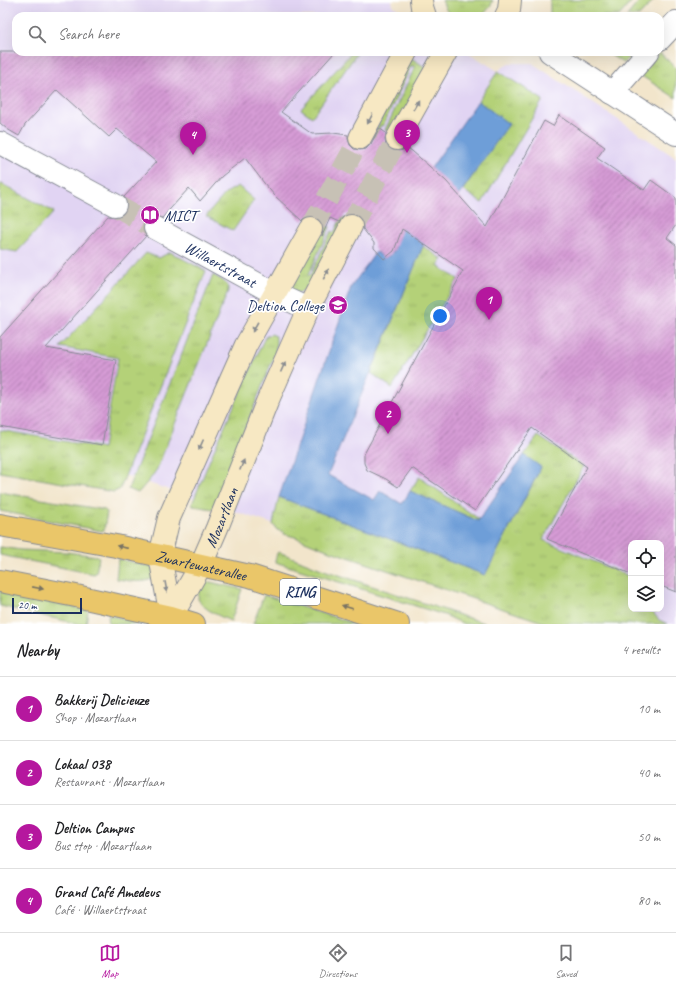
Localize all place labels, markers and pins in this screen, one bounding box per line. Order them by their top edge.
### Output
pin: 3 [394,120,420,153]
pin: 4 [180,122,206,155]
library icon: MICT [139,204,161,226]
place label: MICT [164,206,201,226]
pin: 1 [476,287,502,320]
school or university icon: Deltion College [327,294,349,316]
place label: Deltion College [247,296,326,316]
pin: 2 [375,401,401,434]

